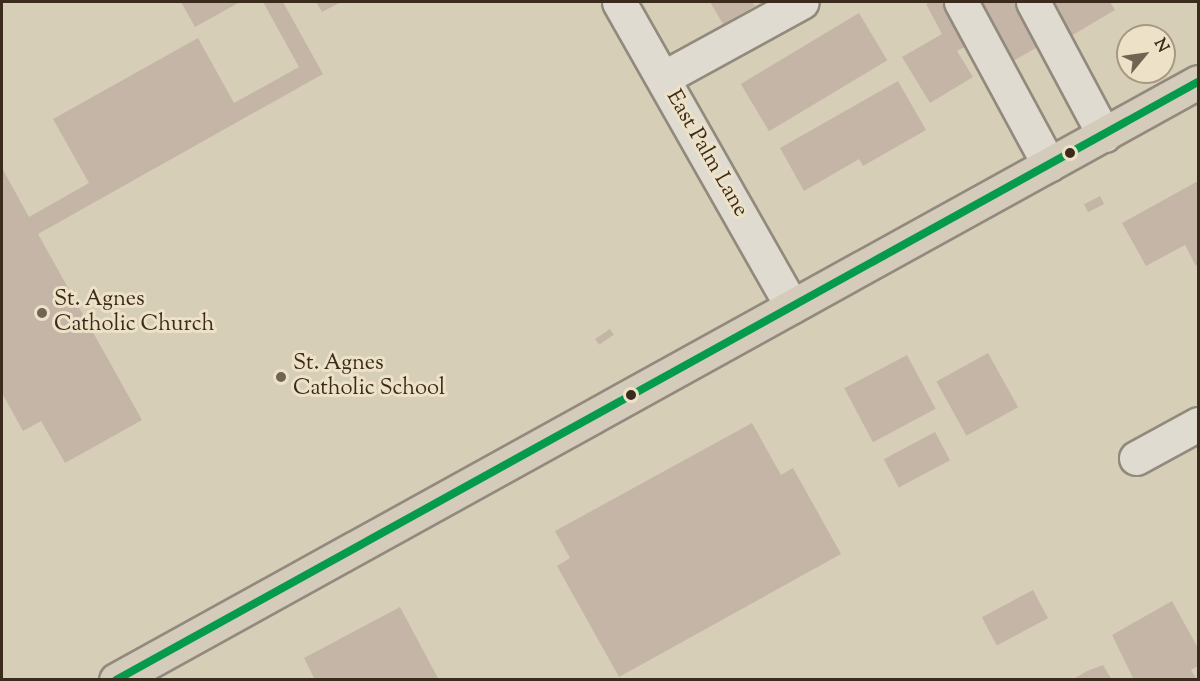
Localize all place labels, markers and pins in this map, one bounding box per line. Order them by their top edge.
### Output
unlabelled marker [1064,147,1076,159]
place label: St. Agnes Catholic Church [54,287,215,338]
marker: St. Agnes Catholic Church [35,306,49,320]
place label: St. Agnes Catholic School [293,351,445,402]
marker: St. Agnes Catholic School [274,370,288,384]
unlabelled marker [625,389,637,401]

